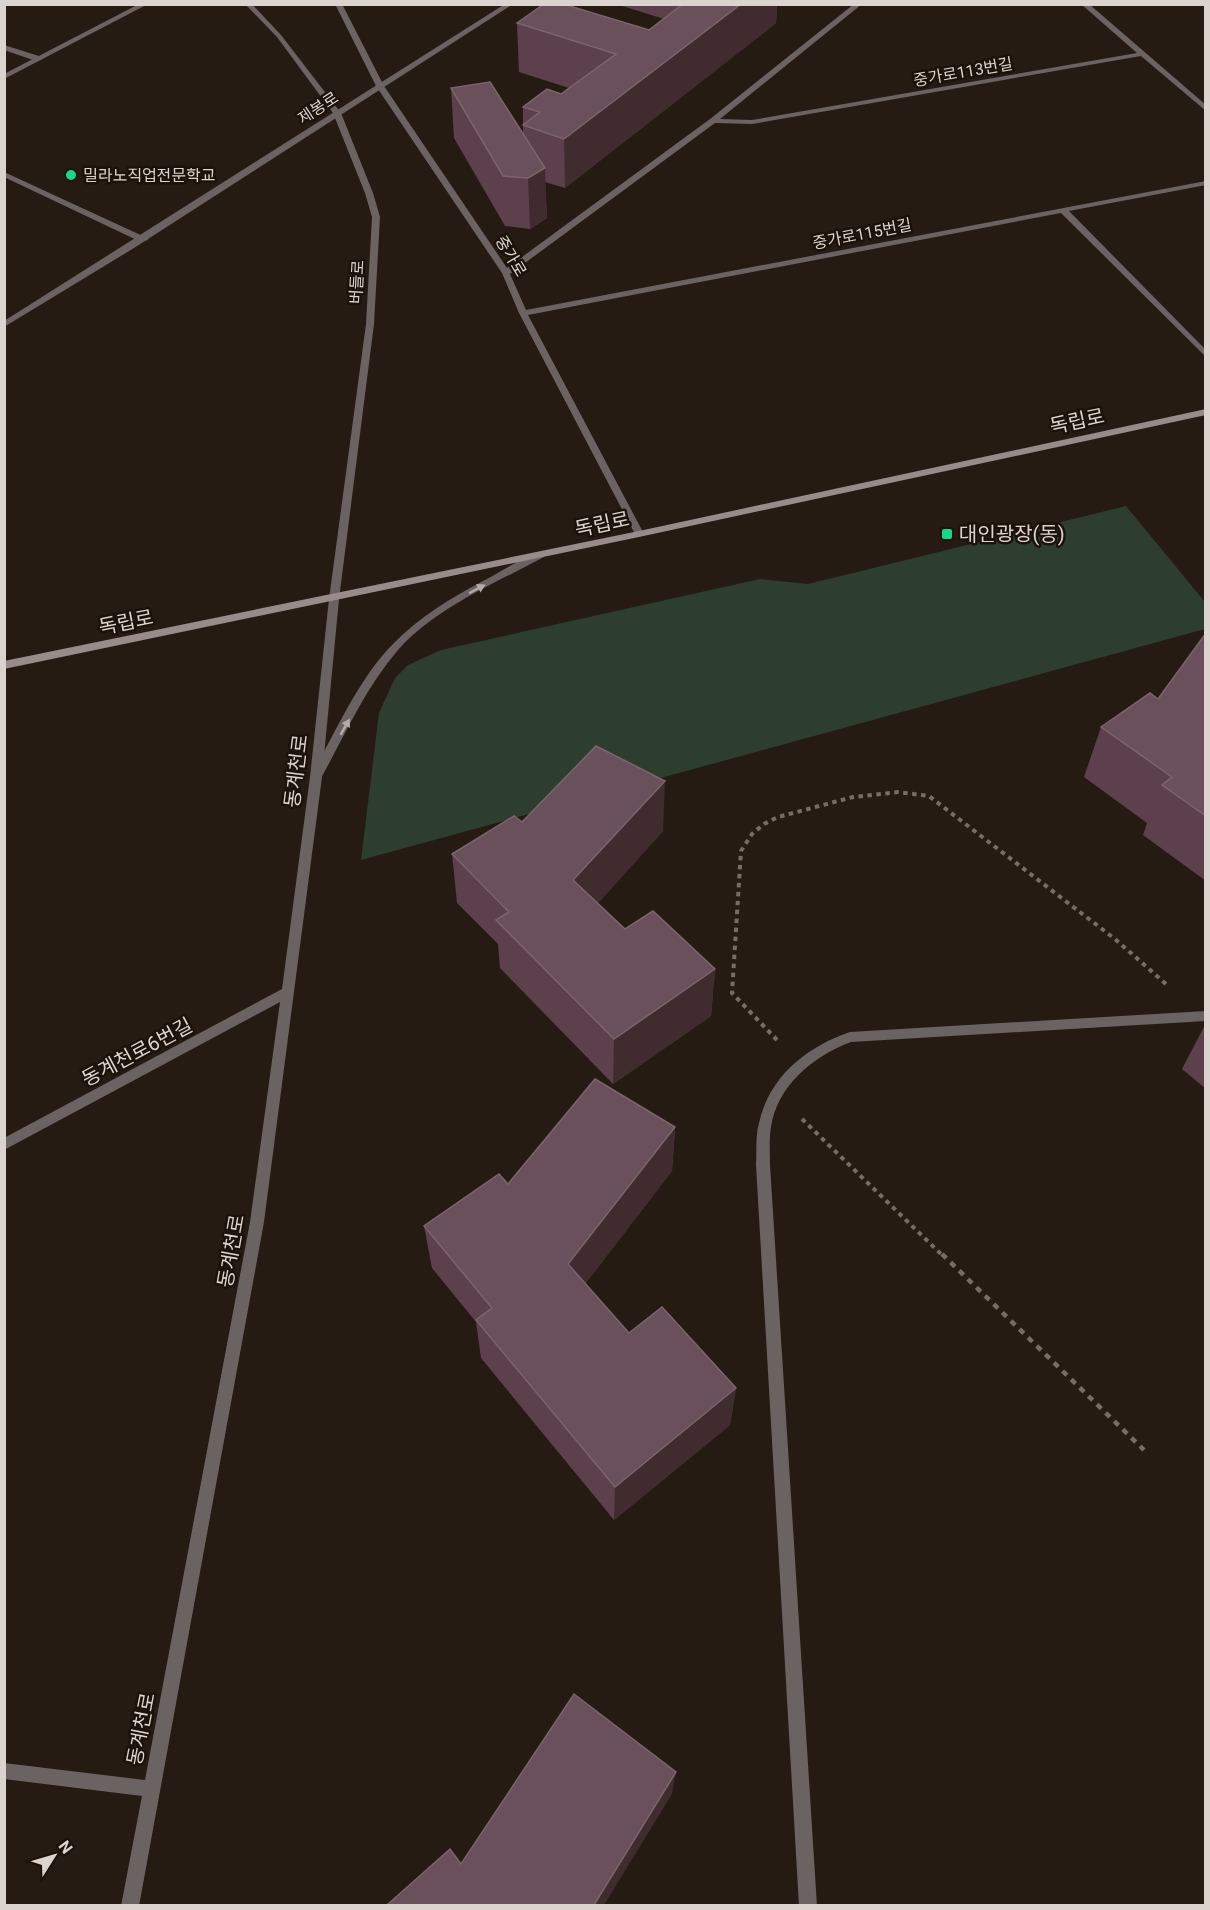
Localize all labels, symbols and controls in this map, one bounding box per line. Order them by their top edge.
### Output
street label: 중가로113번길 [912,54,1014,90]
street label: 제봉로 [294,88,342,128]
place label: 밀라노직업전문학교 [83,166,215,185]
marker: 밀라노직업전문학교 [64,168,78,182]
street label: 중가로115번길 [811,215,913,253]
street label: 중가로 [491,232,531,280]
street label: 버들로 [346,259,368,305]
street label: 독립로 [1048,404,1106,438]
street label: 독립로 [573,507,631,541]
place label: 대인광장(동) [959,522,1065,546]
marker: 대인광장(동) [940,527,954,541]
one-way arrow [469,584,486,594]
street label: 독립로 [97,605,155,639]
one-way arrow [340,718,350,735]
street label: 동계천로 [280,733,312,809]
street label: 동계천로6번길 [78,1013,196,1091]
street label: 동계천로 [213,1213,249,1289]
street label: 동계천로 [122,1691,160,1767]
north arrow [24,1826,84,1886]
text: N [55,1837,77,1858]

